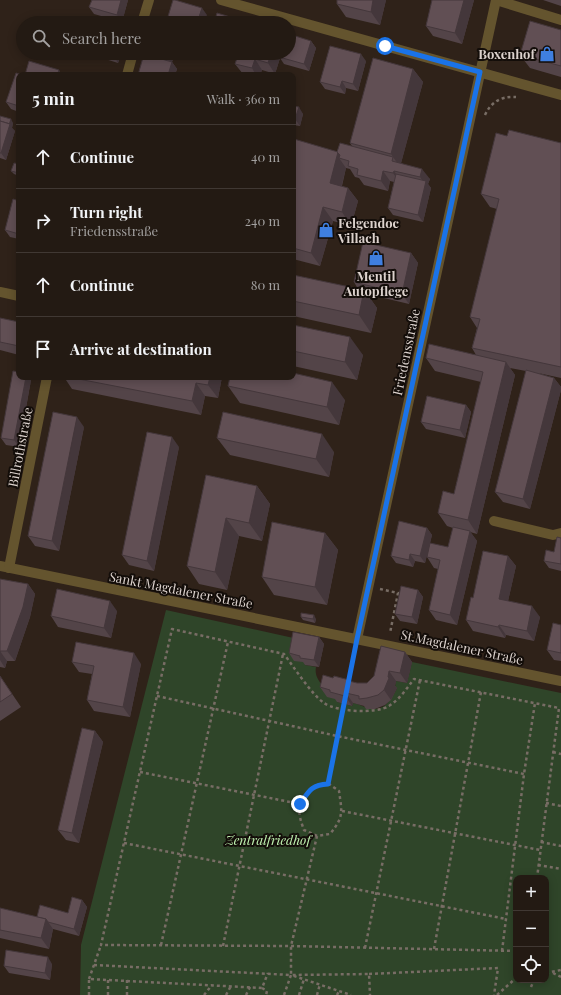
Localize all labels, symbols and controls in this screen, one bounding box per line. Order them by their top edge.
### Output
search box [16,16,296,60]
icon: search [30,27,52,49]
text: Search here [62,28,141,48]
route start [376,37,394,55]
place label: Boxenhof [478,45,536,62]
shop icon: Boxenhof [538,45,556,63]
text: 5 min [32,87,75,109]
text: Walk · 360 m [207,90,280,107]
icon: ahead [32,146,54,168]
text: Continue [70,147,134,167]
text: 40 m [251,148,280,165]
text: Turn right [70,202,143,222]
icon: right [32,210,54,232]
text: 240 m [245,212,280,229]
place label: Felgendoc Villach [337,214,400,246]
shop icon: Felgendoc Villach [317,221,335,239]
text: Friedensstraße [70,222,158,239]
shop icon: Mentil Autopflege [367,249,385,267]
place label: Mentil Autopflege [343,267,409,299]
icon: ahead [32,274,54,296]
text: Continue [70,275,134,295]
text: 80 m [251,276,280,293]
street label: Friedensstraße [388,307,423,397]
icon: arrive [32,338,54,360]
text: Arrive at destination [70,339,212,359]
street label: Billrothstraße [3,405,36,488]
street label: Sankt Magdalener Straße [108,567,255,612]
street label: St.Magdalener Straße [399,625,525,668]
route end [291,795,309,813]
park label: Zentralfriedhof [224,831,313,848]
map controls [513,875,549,983]
button: + [513,875,549,911]
button: − [513,911,549,947]
button: locate [513,947,549,983]

